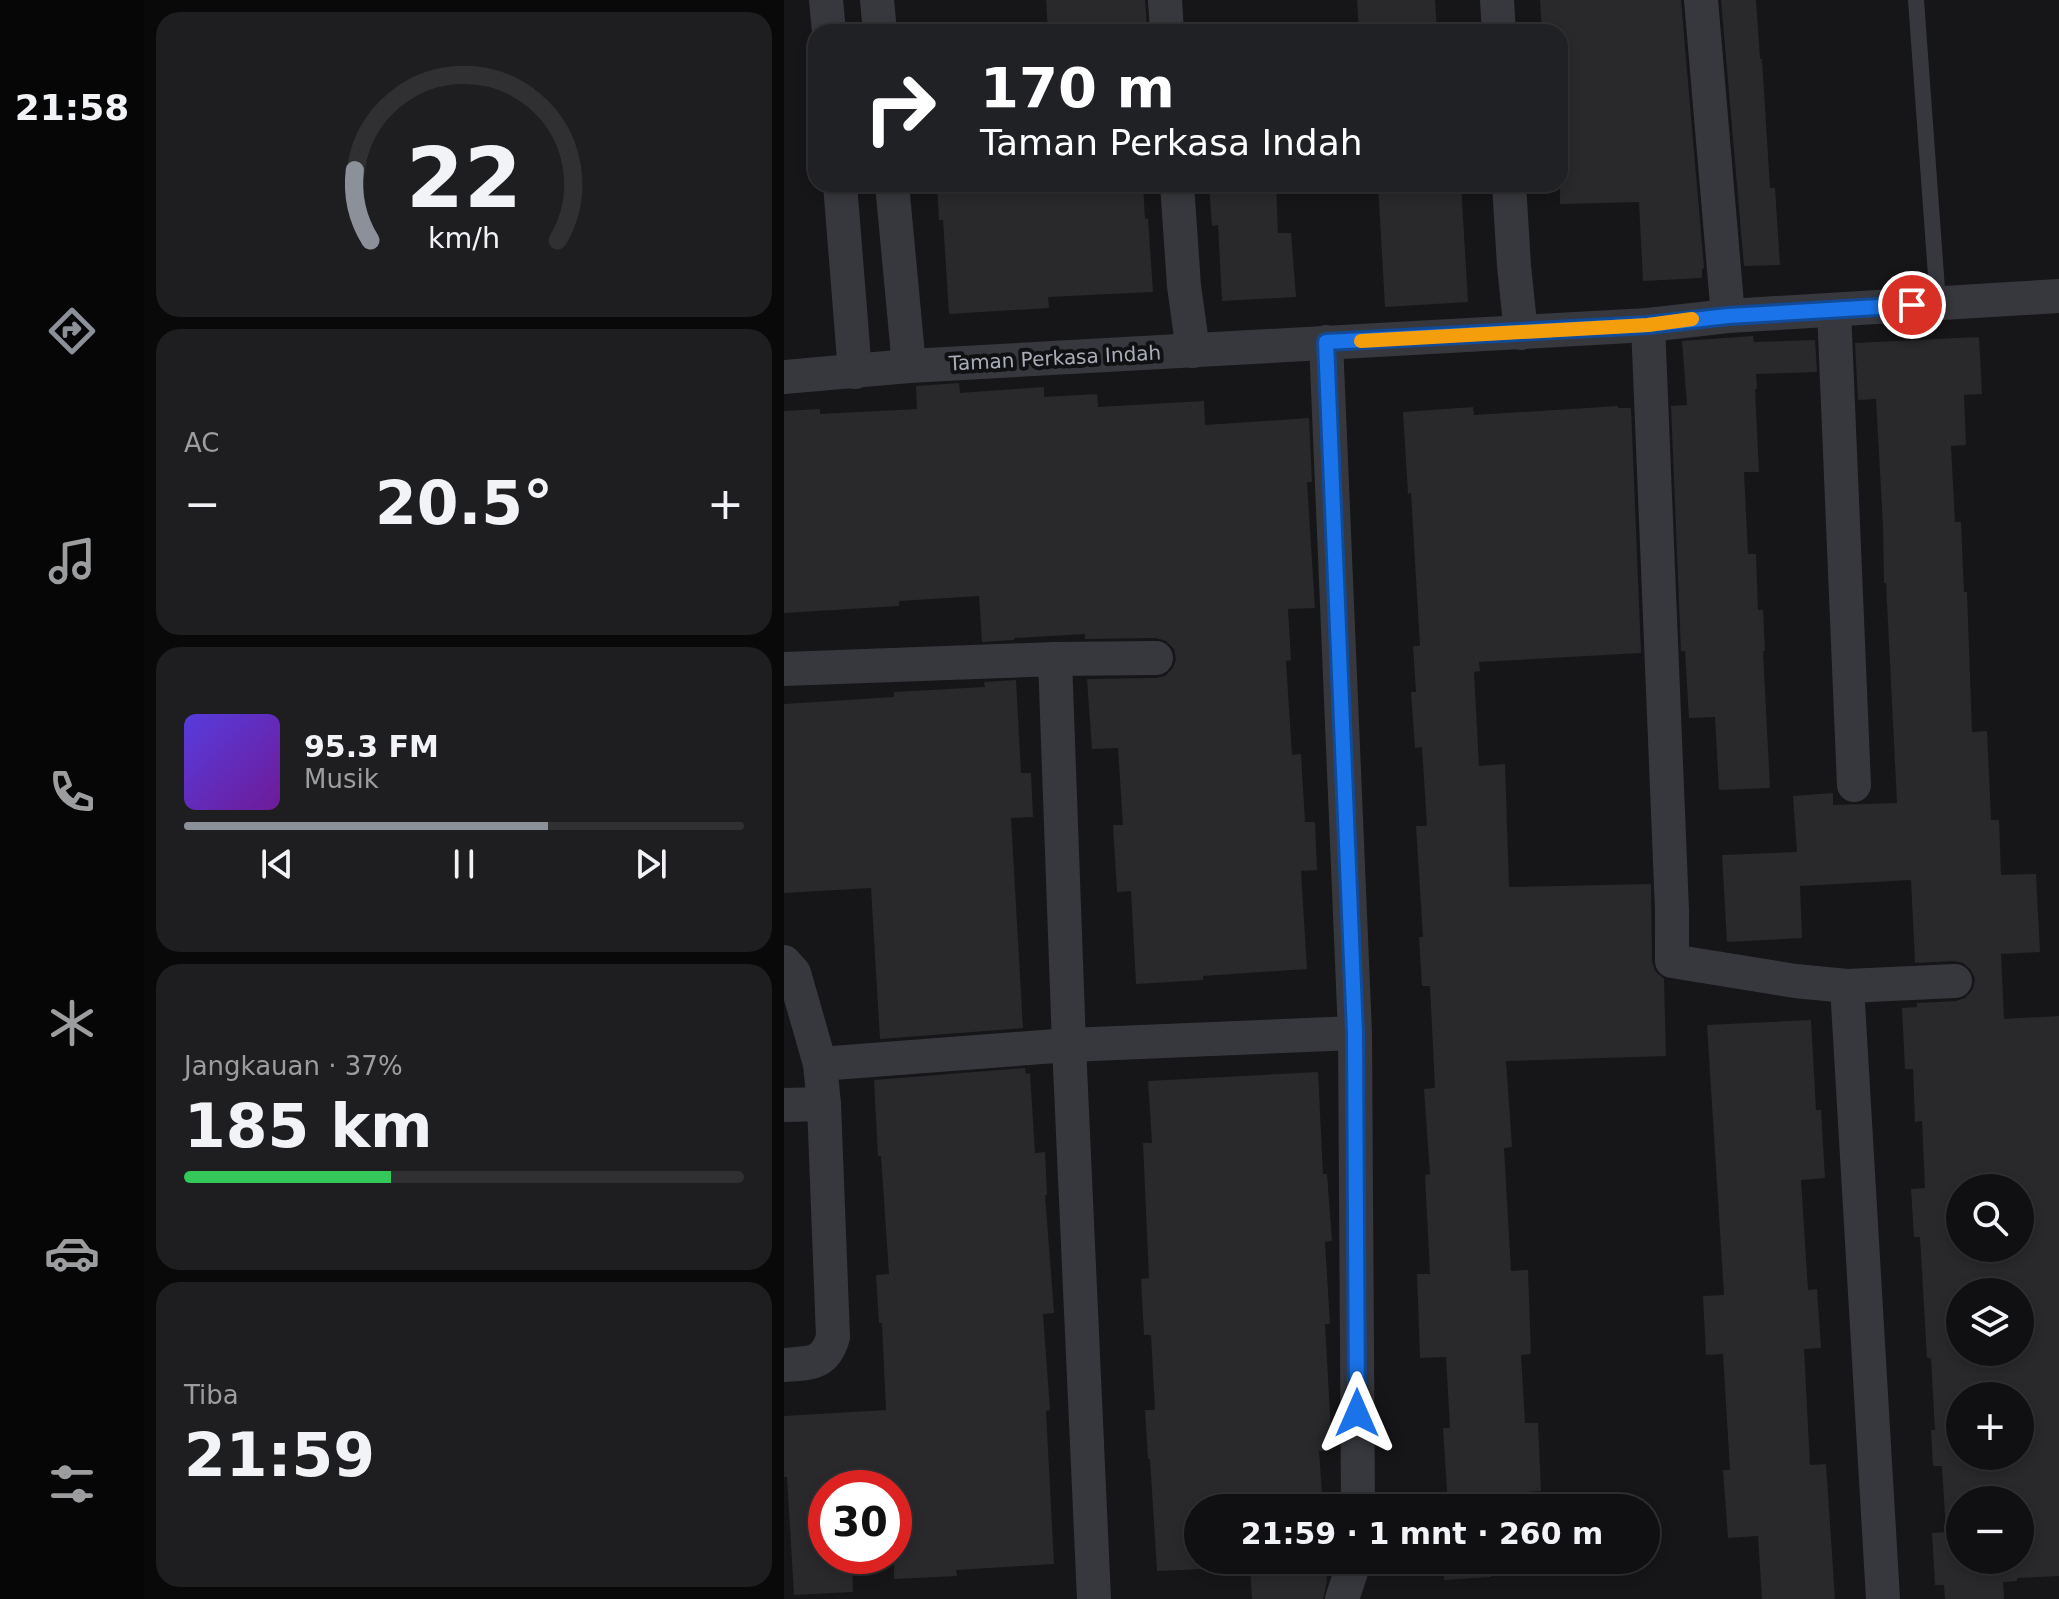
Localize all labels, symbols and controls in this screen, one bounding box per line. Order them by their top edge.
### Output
text: 170 m [980,55,1175,120]
icon: right [848,56,952,160]
text: 21:58 [15,87,129,128]
text: Taman Perkasa Indah [980,122,1363,163]
text: 22 [406,129,522,226]
text: km/h [428,221,500,255]
pin [1878,271,1946,339]
icon: arrive [1890,283,1934,327]
icon: directions [44,303,100,359]
street label: Taman Perkasa Indah [947,340,1162,376]
text: AC [184,428,219,458]
text: 20.5° [375,468,553,538]
text: − [184,478,221,529]
text: + [707,478,744,529]
icon: music [44,533,100,589]
text: 95.3 FM [304,729,439,764]
icon: phone [44,764,100,820]
text: Musik [304,764,379,794]
icon: previous [255,842,299,886]
icon: pause [442,842,486,886]
icon: next [629,842,673,886]
icon: climate [44,995,100,1051]
text: Jangkauan · 37% [184,1051,403,1081]
text: 185 km [184,1091,433,1161]
map controls [1946,1174,2034,1574]
button: search [1946,1174,2034,1262]
icon: car [44,1225,100,1281]
button: layers [1946,1278,2034,1366]
position arrow [1315,1371,1399,1455]
text: Tiba [184,1380,239,1410]
button: + [1946,1382,2034,1470]
text: 21:59 [184,1420,375,1490]
icon: filters [44,1456,100,1512]
speed limit sign: 30 [808,1470,912,1574]
button: − [1946,1486,2034,1574]
text: 21:59 · 1 mnt · 260 m [1241,1516,1603,1551]

